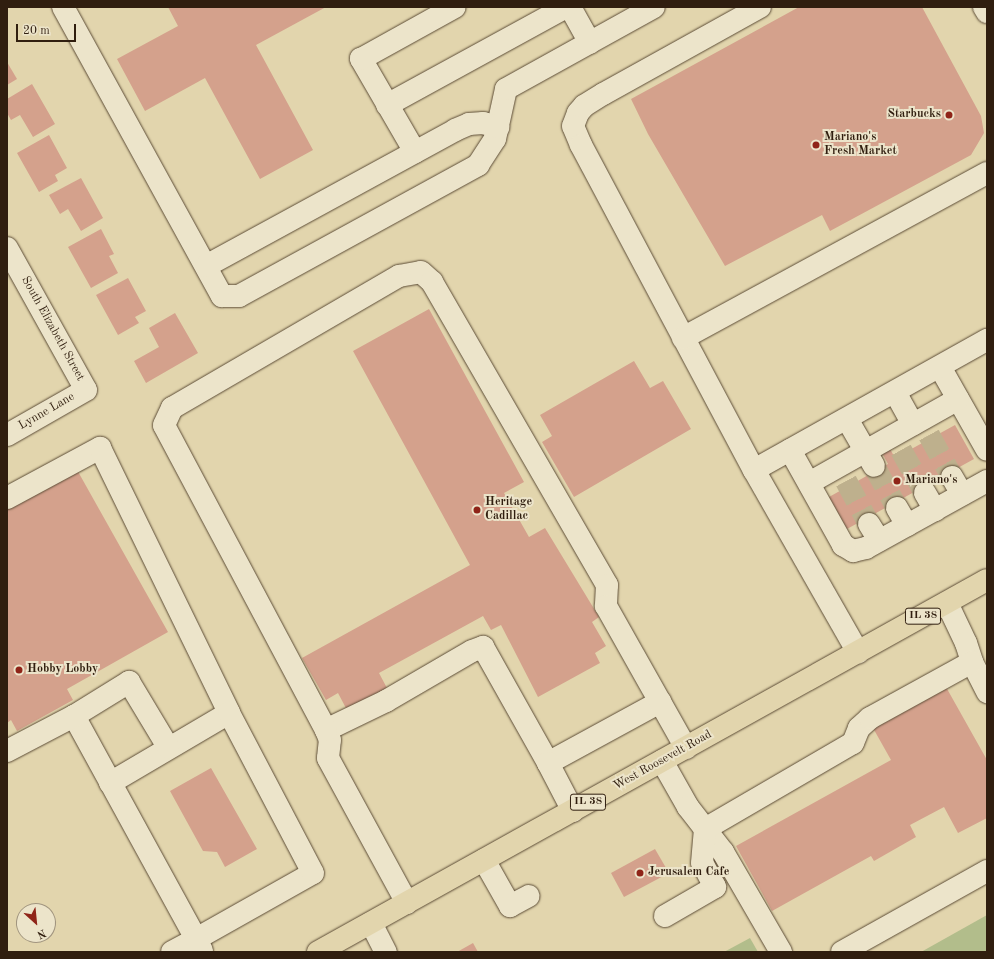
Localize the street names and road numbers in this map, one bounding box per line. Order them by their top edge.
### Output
street label: South Elizabeth Street [17,274,87,384]
street label: Lynne Lane [16,390,78,434]
road number: IL 38 [904,607,942,625]
street label: West Roosevelt Road [611,728,715,794]
road number: IL 38 [569,793,607,811]

